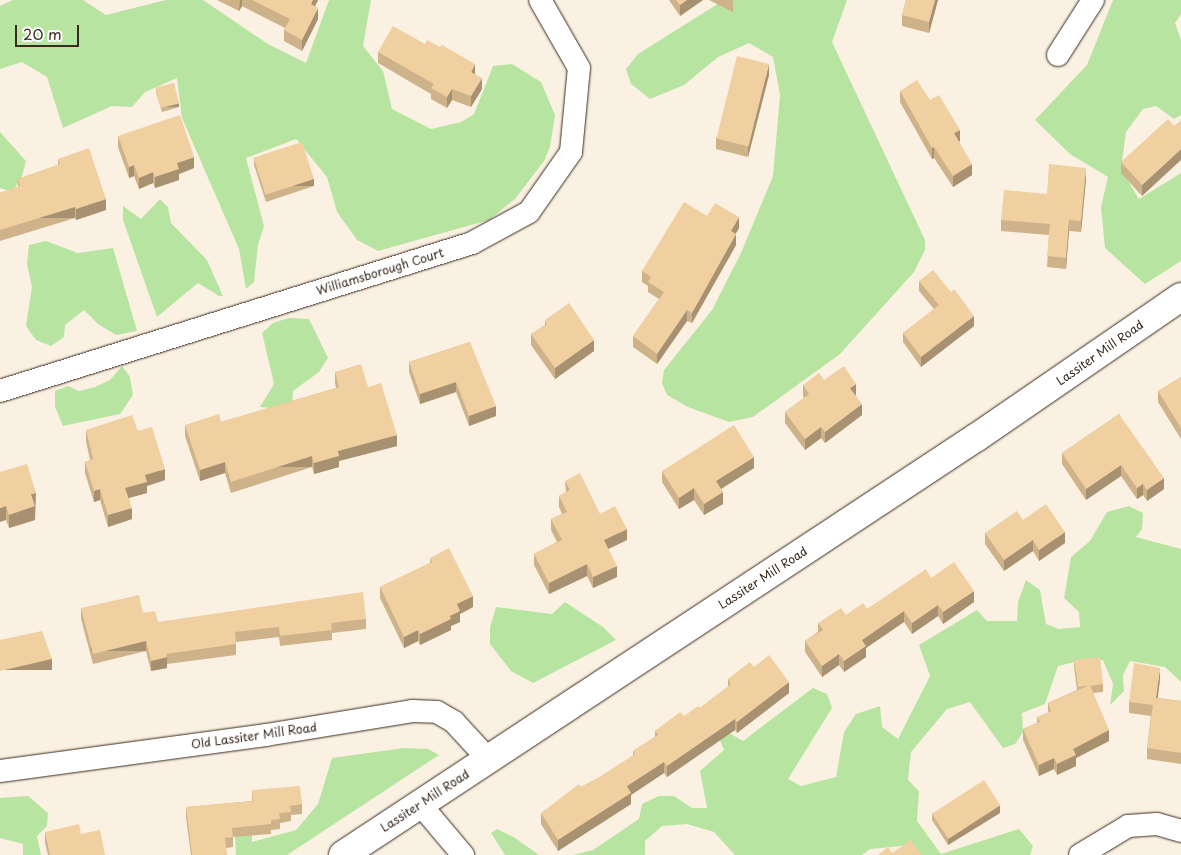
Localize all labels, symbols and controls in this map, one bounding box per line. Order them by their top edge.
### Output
scale bar [18,15,81,47]
text: 20 m [23,22,62,45]
street label: Williamsborough Court [314,246,446,298]
street label: Lassiter Mill Road [1053,317,1147,389]
street label: Lassiter Mill Road [716,544,810,612]
street label: Old Lassiter Mill Road [190,720,318,752]
street label: Lassiter Mill Road [378,767,472,835]

